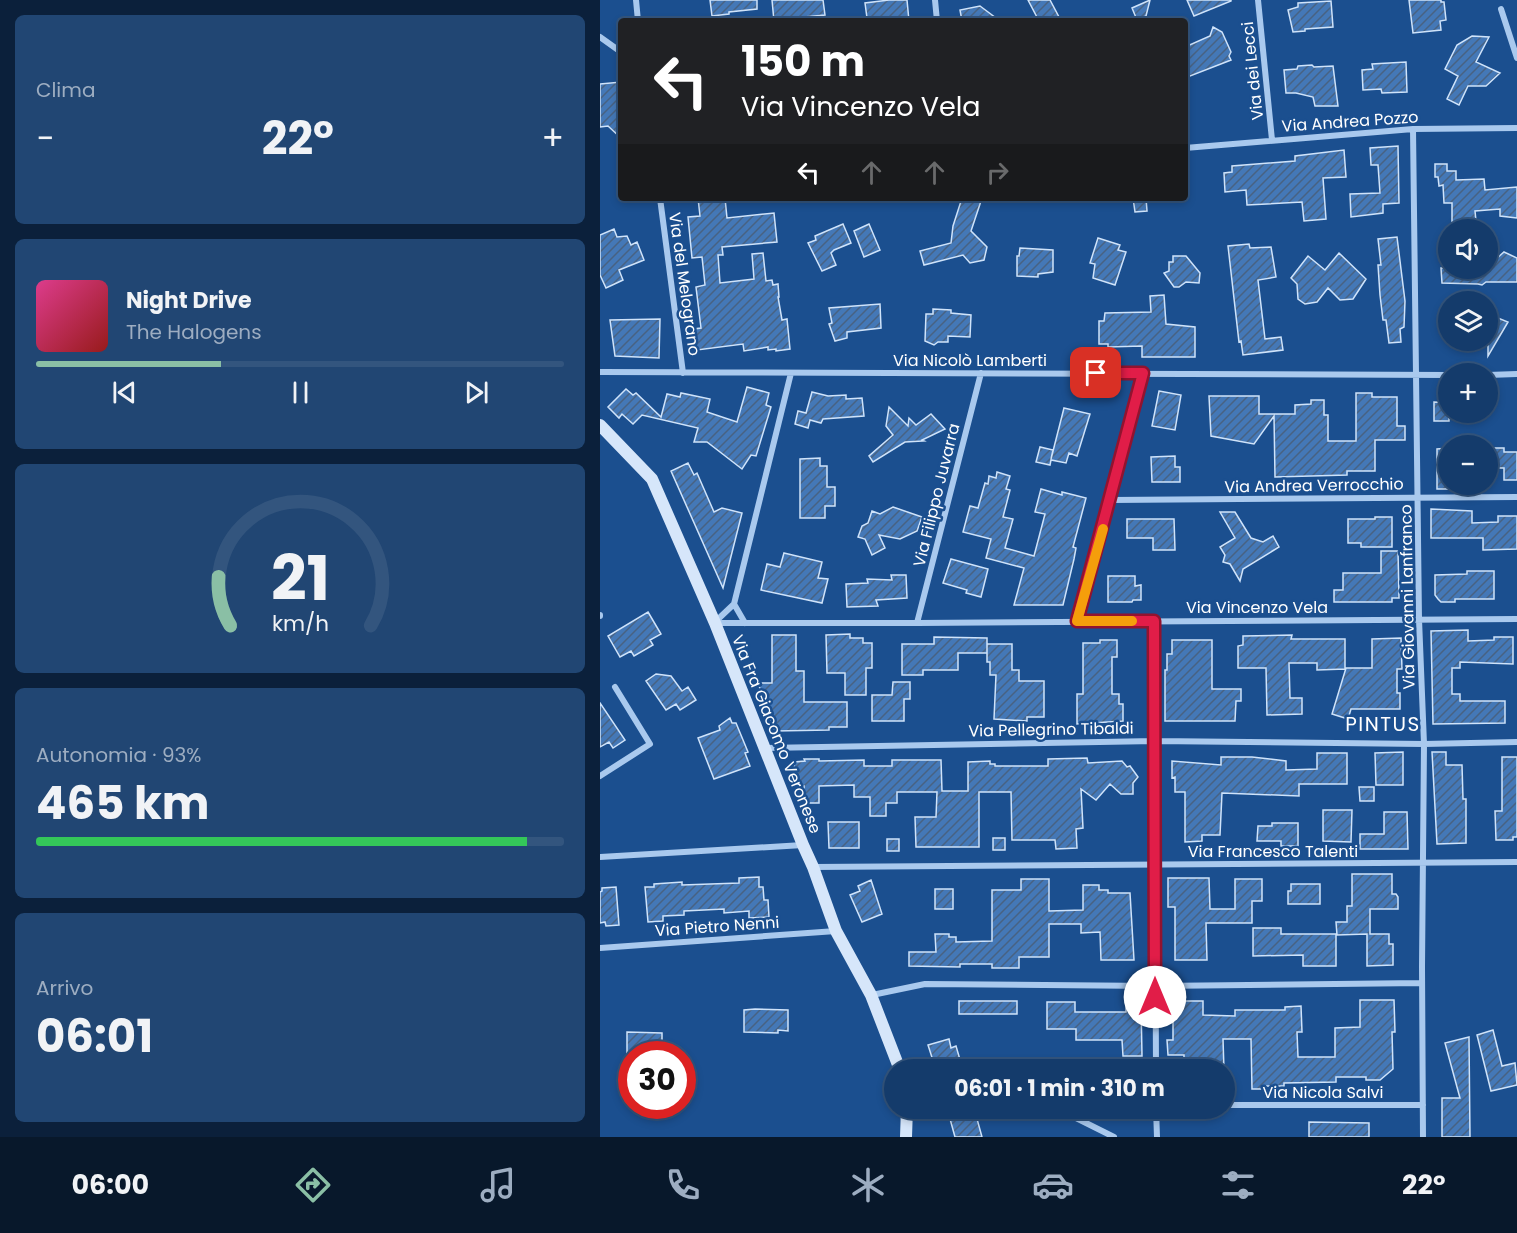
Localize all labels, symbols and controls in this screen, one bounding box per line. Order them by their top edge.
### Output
street label: Via dei Lecci [1236,21,1269,121]
text: 150 m [741,32,865,91]
icon: left [642,42,720,120]
text: Clima [36,76,95,104]
text: Via Vincenzo Vela [741,88,981,125]
street label: Via Andrea Pozzo [1281,105,1419,138]
text: 22° [262,107,334,170]
text: − [36,115,54,162]
text: + [541,115,564,162]
icon: left [792,156,825,189]
icon: ahead [855,156,888,189]
icon: ahead [918,156,951,189]
icon: right [981,156,1014,189]
street label: Via del Melograno [663,211,706,357]
map controls [1438,219,1498,495]
button: sound [1438,219,1498,279]
text: Night Drive [126,285,252,316]
button: layers [1438,291,1498,351]
text: The Halogens [126,318,262,346]
pin [1070,347,1121,398]
street label: Via Nicolò Lamberti [893,349,1047,372]
icon: arrive [1079,356,1112,389]
button: + [1438,363,1498,423]
icon: previous [108,376,141,409]
icon: pause [284,376,317,409]
icon: next [460,376,493,409]
street label: Via Filippo Juvarra [908,421,965,569]
button: − [1438,435,1498,495]
street label: Via Andrea Verrocchio [1224,472,1404,499]
street label: Via Giovanni Lanfranco [1394,504,1421,690]
text: 21 [270,534,330,622]
street label: Via Vincenzo Vela [1186,596,1328,619]
text: km/h [271,608,329,639]
street label: Via Fra Giacomo Veronese [726,631,827,837]
district label: PINTUS [1345,710,1421,738]
street label: Via Pellegrino Tibaldi [968,717,1134,742]
text: Autonomia · 93% [36,741,201,769]
text: 465 km [36,772,209,835]
street label: Via Francesco Talenti [1188,840,1358,863]
street label: Via Pietro Nenni [654,911,780,942]
position arrow [1123,965,1187,1029]
text: Arrivo [36,974,93,1002]
text: 06:01 [36,1005,153,1068]
speed limit sign: 30 [618,1041,696,1119]
text: 06:01 · 1 min · 310 m [954,1073,1165,1104]
street label: Via Nicola Salvi [1262,1081,1384,1104]
icon: directions [292,1164,334,1206]
icon: music [477,1164,519,1206]
icon: phone [662,1164,704,1206]
icon: climate [847,1164,889,1206]
icon: car [1032,1164,1074,1206]
icon: filters [1217,1164,1259,1206]
text: 06:00 [71,1166,149,1203]
text: 22° [1402,1166,1445,1203]

